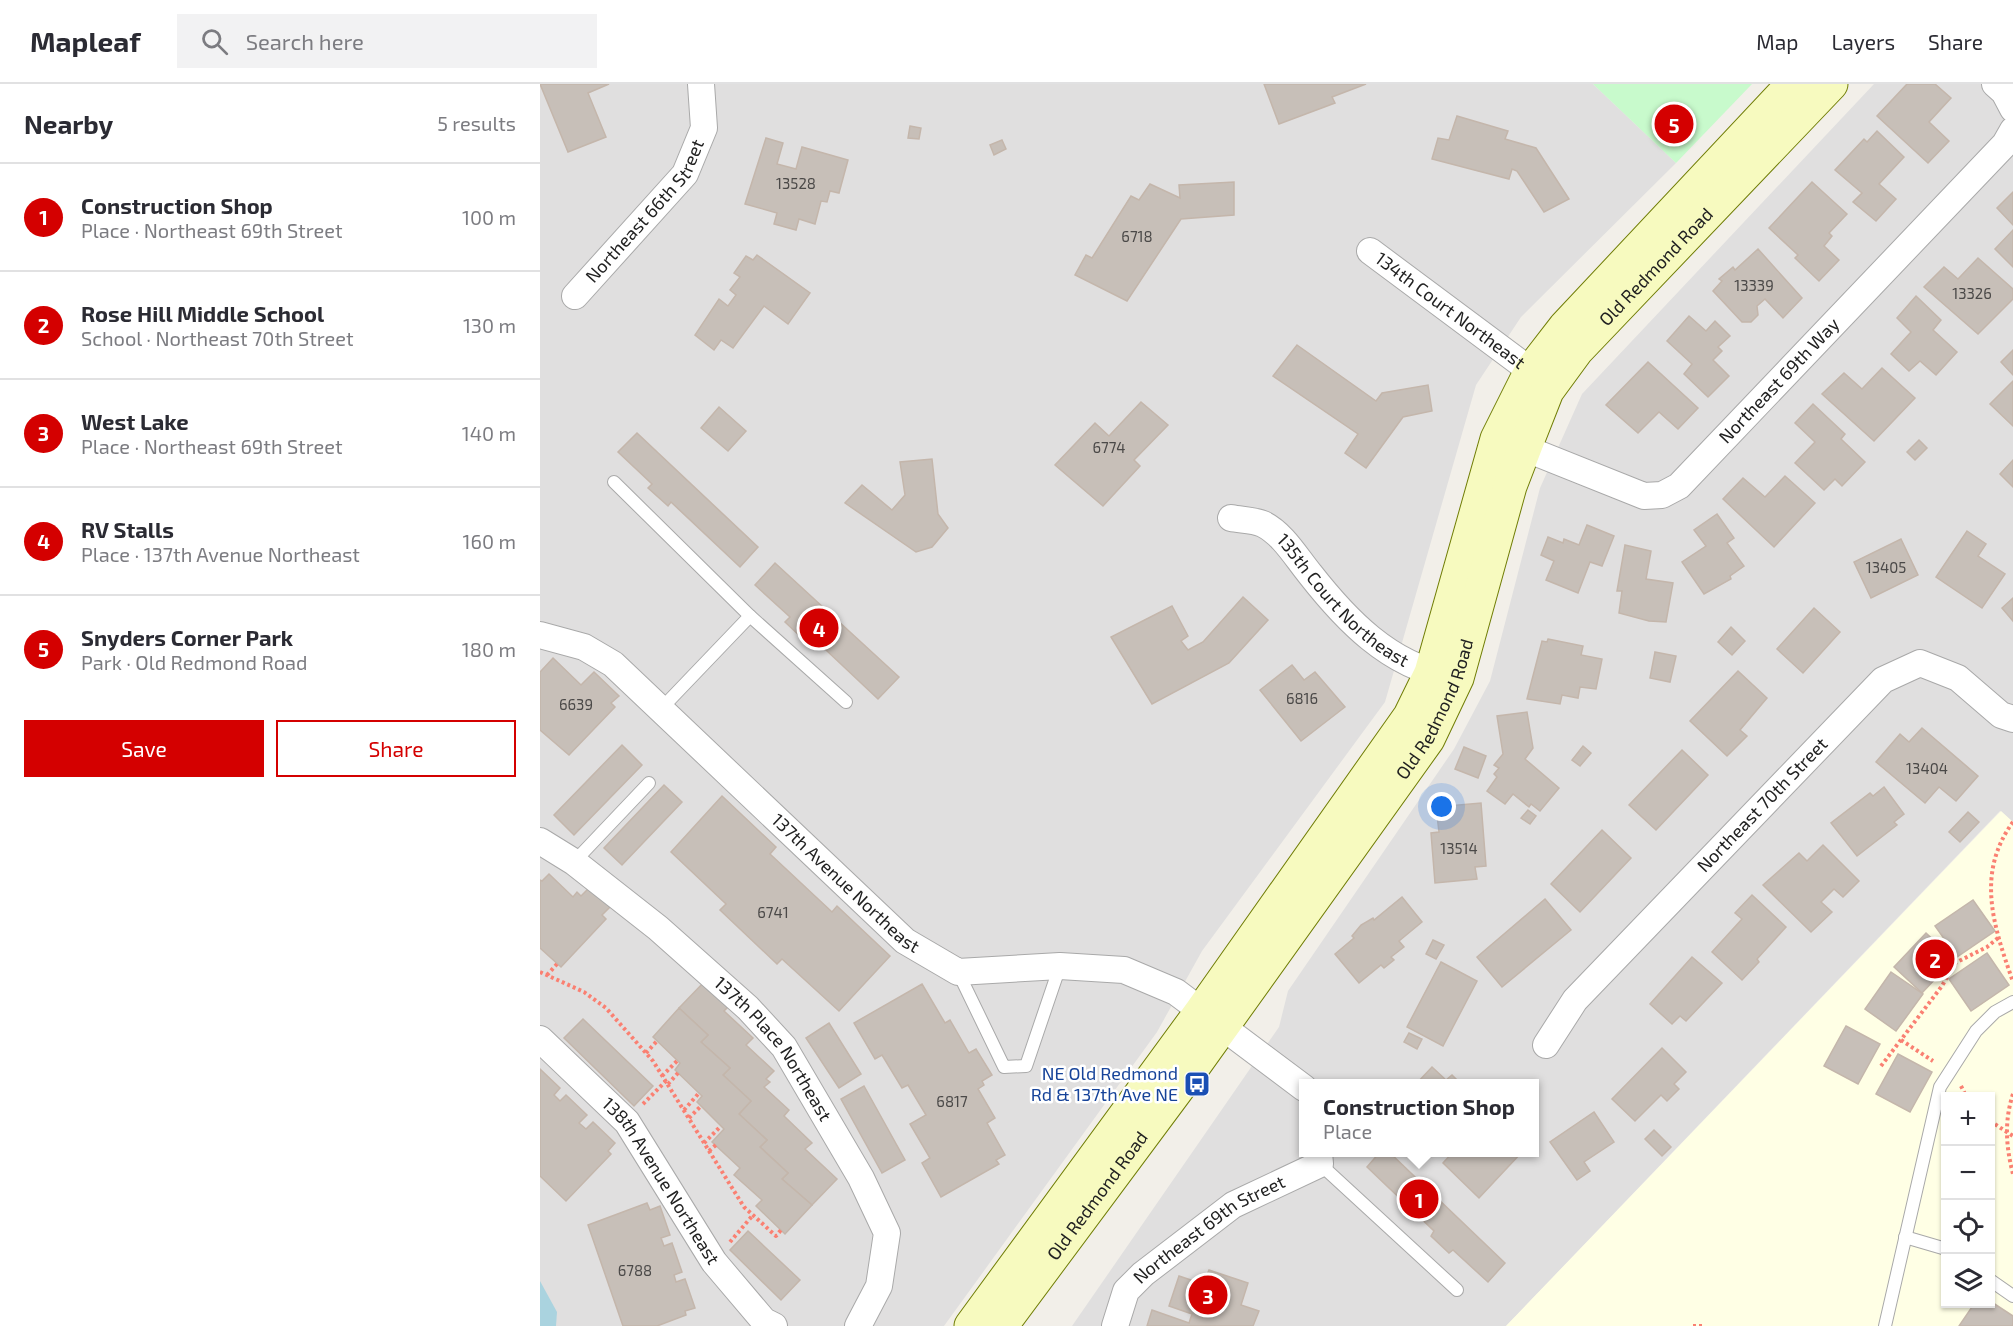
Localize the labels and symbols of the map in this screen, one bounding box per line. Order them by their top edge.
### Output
pin: 5 [1654,102,1694,147]
street label: Northeast 66th Street [580,136,708,287]
house number: 13528 [776,174,816,192]
street label: Old Redmond Road [1594,203,1717,330]
house number: 6718 [1121,227,1153,245]
street label: 134th Court Northeast [1371,247,1530,373]
house number: 13339 [1734,276,1774,294]
house number: 13326 [1952,284,1992,302]
street label: Northeast 69th Way [1714,312,1844,447]
house number: 6774 [1092,438,1126,456]
street label: 135th Court Northeast [1273,528,1413,671]
house number: 13405 [1866,558,1906,576]
pin: 4 [800,606,838,650]
street label: Old Redmond Road [1391,636,1477,783]
house number: 6816 [1286,689,1318,707]
house number: 6639 [559,695,593,713]
street label: Northeast 70th Street [1692,732,1832,876]
house number: 13404 [1906,759,1948,777]
your location [1427,792,1456,821]
street label: 137th Avenue Northeast [767,808,924,957]
house number: 13514 [1440,839,1478,857]
house number: 6741 [757,903,789,921]
pin: 2 [1916,936,1954,982]
street label: 137th Place Northeast [710,971,837,1125]
place label: NE Old Redmond Rd & 137th Ave NE [1031,1062,1178,1105]
bus stop icon: NE Old Redmond Rd & 137th Ave NE [1182,1069,1212,1099]
street label: 138th Avenue Northeast [598,1092,725,1268]
house number: 6817 [936,1092,968,1110]
street label: Old Redmond Road [1042,1127,1152,1264]
street label: Northeast 69th Street [1128,1170,1288,1288]
pin: 1 [1400,1176,1438,1222]
house number: 6788 [618,1261,652,1279]
pin: 3 [1188,1272,1228,1318]

